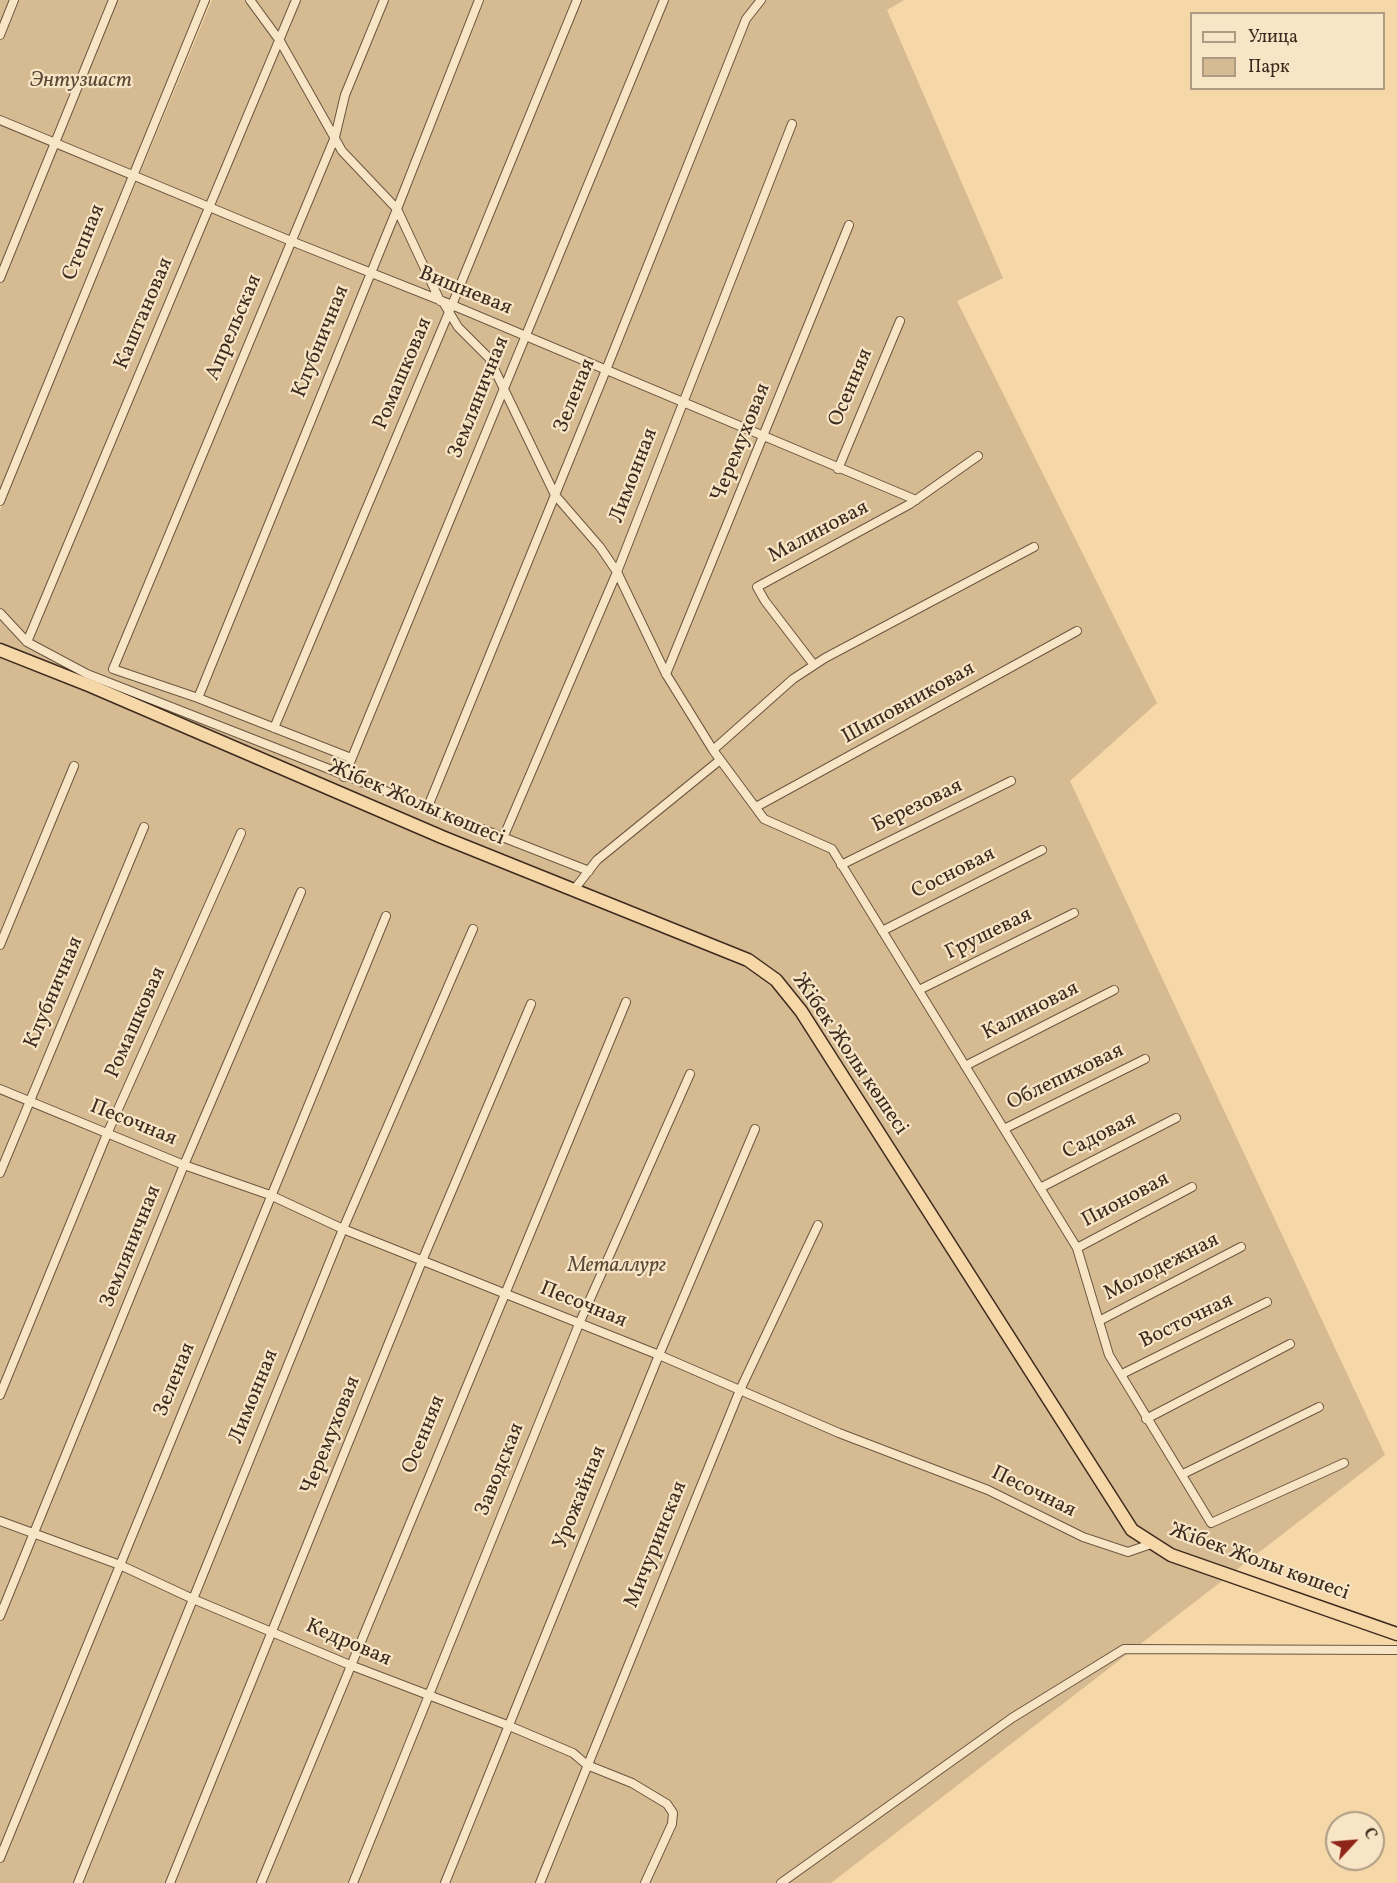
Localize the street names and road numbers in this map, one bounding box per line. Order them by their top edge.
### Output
street label: Степная [58,201,112,285]
street label: Каштановая [110,254,180,374]
street label: Вишневая [415,262,515,322]
street label: Апрельская [201,271,269,385]
street label: Клубничная [288,282,356,402]
street label: Ромашковая [369,314,439,434]
street label: Земляничная [444,333,516,463]
street label: Осенняя [824,345,880,431]
street label: Зеленая [550,355,602,437]
street label: Черемуховая [707,380,777,506]
street label: Лимонная [605,425,665,527]
street label: Малиновая [764,496,874,570]
street label: Шиповниковая [838,657,980,751]
street label: Жібек Жолы көшесі [324,755,508,853]
street label: Березовая [869,774,967,840]
street label: Сосновая [908,842,1000,906]
street label: Грушевая [941,903,1037,967]
street label: Клубничная [20,933,90,1053]
street label: Ромашковая [101,964,173,1082]
street label: Жібек Жолы көшесі [786,969,912,1141]
street label: Калиновая [979,977,1083,1047]
street label: Облепиховая [1004,1039,1128,1117]
street label: Песочная [86,1095,180,1153]
street label: Садовая [1059,1108,1141,1166]
street label: Пионовая [1078,1167,1174,1235]
street label: Земляничная [96,1182,168,1312]
street label: Молодежная [1100,1228,1224,1308]
street label: Песочная [536,1277,630,1335]
street label: Восточная [1136,1289,1238,1355]
street label: Зеленая [150,1339,202,1421]
street label: Лимонная [225,1346,285,1448]
street label: Черемуховая [297,1373,367,1499]
street label: Осенняя [398,1392,452,1478]
street label: Заводская [471,1420,531,1520]
street label: Урожайная [549,1443,613,1553]
street label: Песочная [986,1462,1080,1524]
street label: Мичуринская [620,1478,694,1612]
street label: Жібек Жолы көшесі [1166,1519,1352,1607]
street label: Кедровая [301,1615,395,1673]

